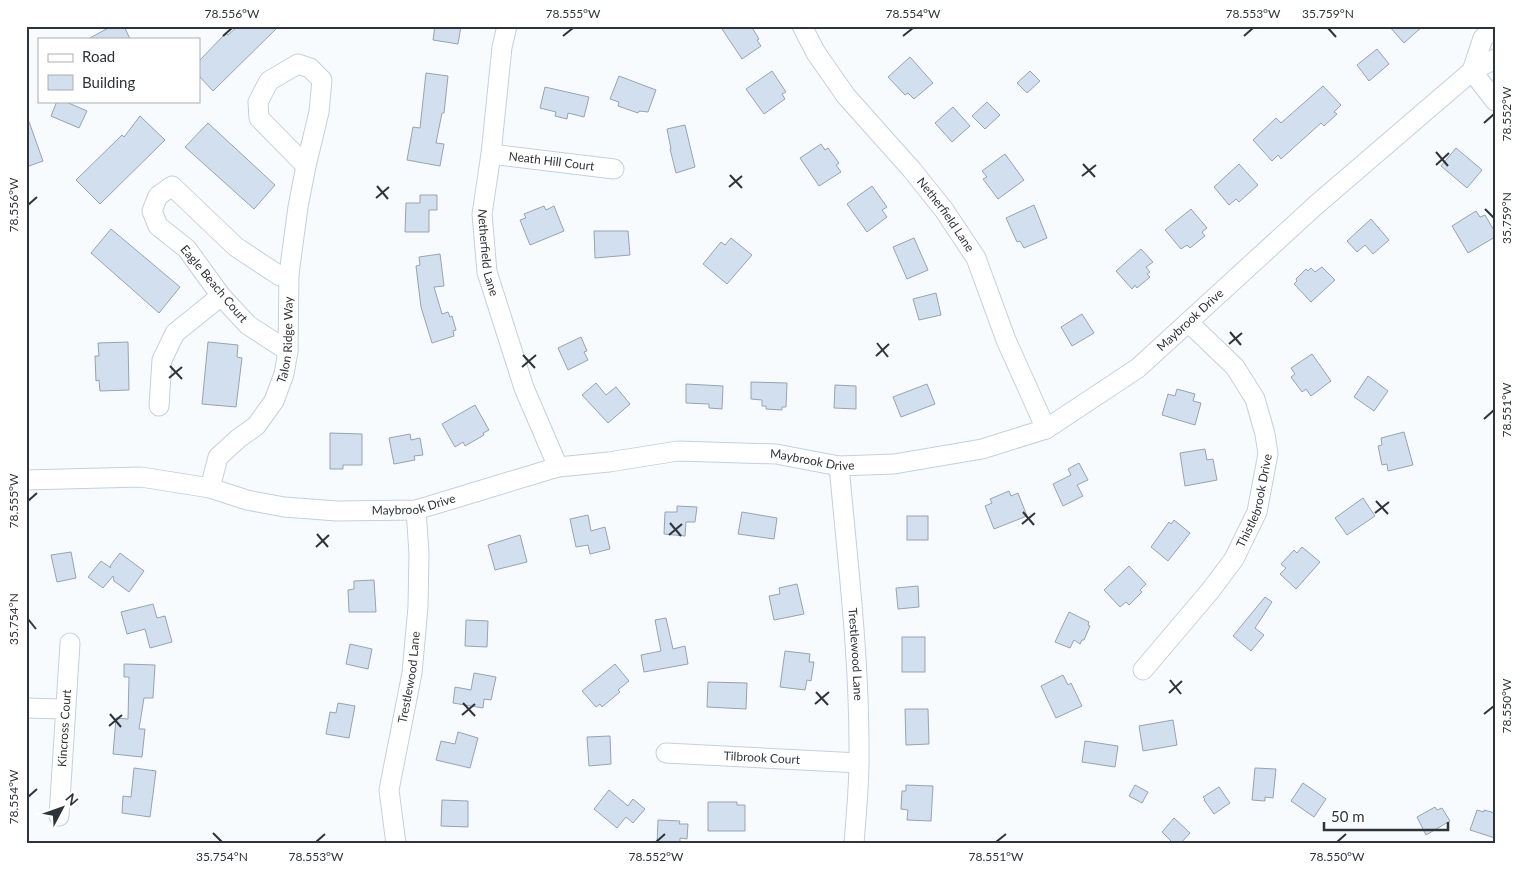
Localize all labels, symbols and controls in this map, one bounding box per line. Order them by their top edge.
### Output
text: 78.556°W [204,6,260,21]
text: 78.555°W [545,6,601,21]
text: 78.554°W [885,6,941,21]
text: 78.553°W [1225,6,1281,21]
text: 35.759°N [1302,6,1354,21]
legend [38,38,200,102]
text: Road [82,47,115,65]
text: Building [82,73,135,91]
text: 78.552°W [1499,86,1514,142]
street label: Neath Hill Court [508,148,596,174]
street label: Netherfield Lane [914,174,978,254]
text: 78.556°W [6,177,21,233]
text: 35.759°N [1499,192,1514,244]
street label: Netherfield Lane [474,208,502,298]
street label: Eagle Beach Court [178,242,252,326]
street label: Maybrook Drive [1153,285,1227,354]
street label: Talon Ridge Way [273,295,296,385]
text: 78.551°W [1499,382,1514,438]
street label: Maybrook Drive [770,446,855,473]
street label: Thistlebrook Drive [1233,453,1275,550]
text: 78.555°W [6,473,21,529]
street label: Maybrook Drive [372,490,457,518]
text: 35.754°N [6,593,21,645]
street label: Trestlewood Lane [845,607,866,701]
street label: Trestlewood Lane [394,631,423,725]
text: 78.550°W [1499,678,1514,734]
street label: Kincross Court [54,688,74,767]
street label: Tilbrook Court [723,748,801,767]
text: 78.554°W [6,769,21,825]
north arrow [38,782,88,832]
text: N [62,789,82,809]
scale bar [1324,800,1447,832]
text: 50 m [1331,807,1365,825]
text: 35.754°N [196,849,248,864]
text: 78.553°W [288,849,344,864]
text: 78.552°W [628,849,684,864]
text: 78.551°W [968,849,1024,864]
text: 78.550°W [1309,849,1365,864]

